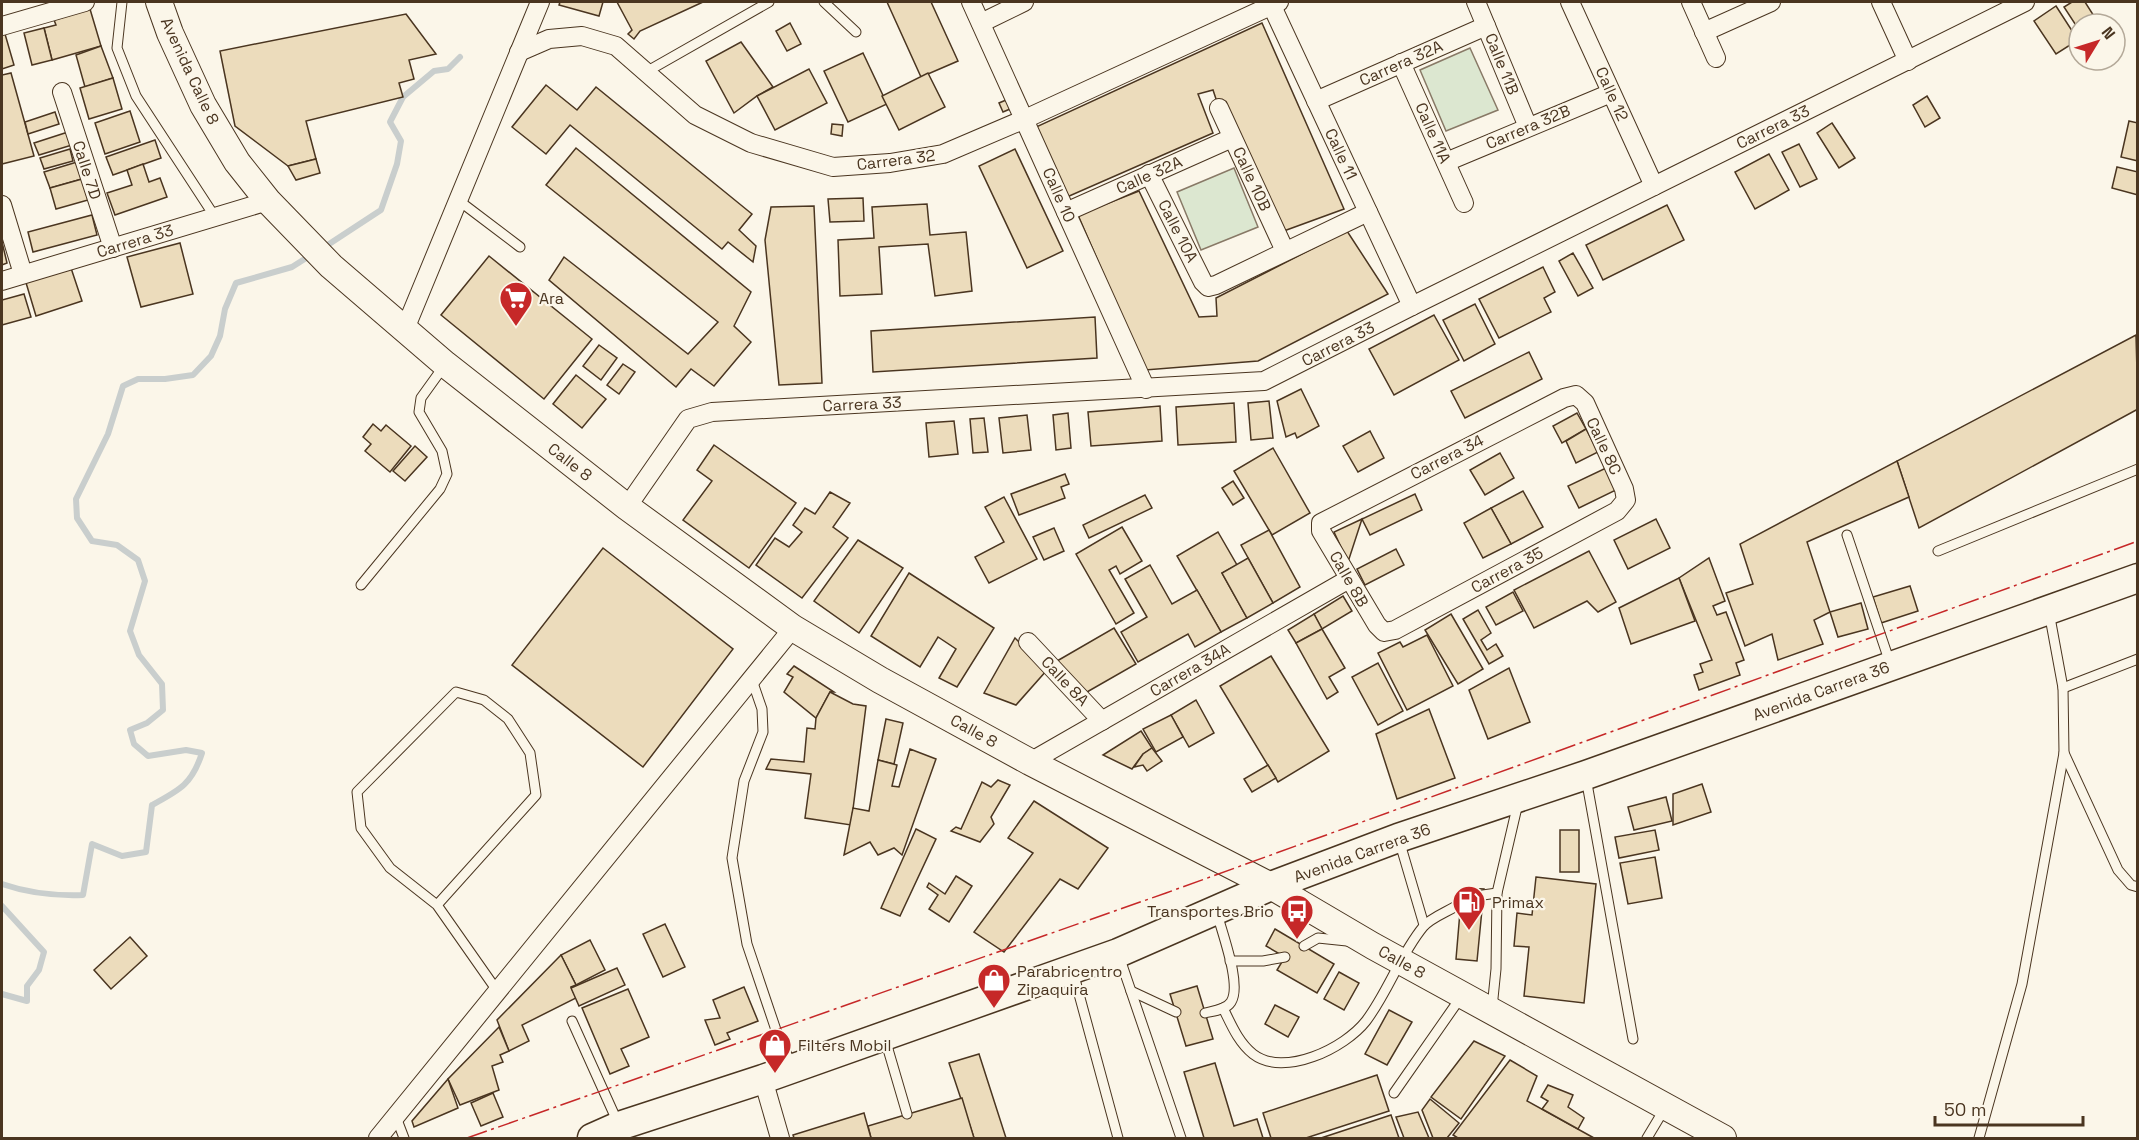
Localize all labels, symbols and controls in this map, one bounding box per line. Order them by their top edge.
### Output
north arrow [2067,12,2127,72]
street label: Avenida Calle 8 [156,14,224,128]
text: N [2097,22,2120,44]
street label: Calle 11B [1480,30,1524,98]
street label: Carrera 32A [1356,35,1446,91]
street label: Calle 12 [1591,64,1633,124]
street label: Calle 11A [1410,99,1456,167]
street label: Carrera 32B [1483,100,1573,154]
street label: Carrera 33 [1733,100,1813,154]
street label: Calle 11 [1320,125,1362,183]
street label: Calle 7D [68,138,106,202]
street label: Calle 10B [1228,144,1276,214]
street label: Carrera 32 [855,145,937,175]
street label: Calle 32A [1113,151,1185,199]
street label: Calle 10 [1038,164,1080,226]
street label: Calle 10A [1153,196,1203,266]
street label: Carrera 33 [94,219,176,263]
supermarket icon: Ara [498,280,534,327]
place label: Ara [539,288,564,309]
street label: Carrera 33 [1298,317,1378,371]
street label: Carrera 33 [822,391,902,417]
street label: Calle 8C [1582,414,1626,478]
street label: Carrera 34 [1407,430,1487,484]
street label: Calle 8 [543,438,597,486]
street label: Carrera 35 [1467,542,1547,598]
street label: Calle 8B [1325,547,1373,611]
street label: Carrera 34A [1146,639,1234,701]
street label: Calle 8A [1037,652,1093,710]
street label: Avenida Carrera 36 [1750,656,1892,726]
street label: Calle 8 [947,709,1001,753]
street label: Avenida Carrera 36 [1291,818,1433,888]
fuel station icon: Primax [1451,884,1487,931]
place label: Primax [1492,892,1544,913]
bus stop icon: Transportes Brio [1279,893,1315,940]
place label: Transportes Brio [1147,901,1274,922]
street label: Calle 8 [1375,940,1429,984]
place label: Parabricentro Zipaquira [1017,961,1122,1000]
shop icon: Parabricentro Zipaquira [976,962,1012,1009]
shop icon: Filters Mobil [757,1027,793,1074]
place label: Filters Mobil [798,1035,891,1056]
scale bar [1935,1089,2084,1127]
text: 50 m [1944,1098,1986,1121]

